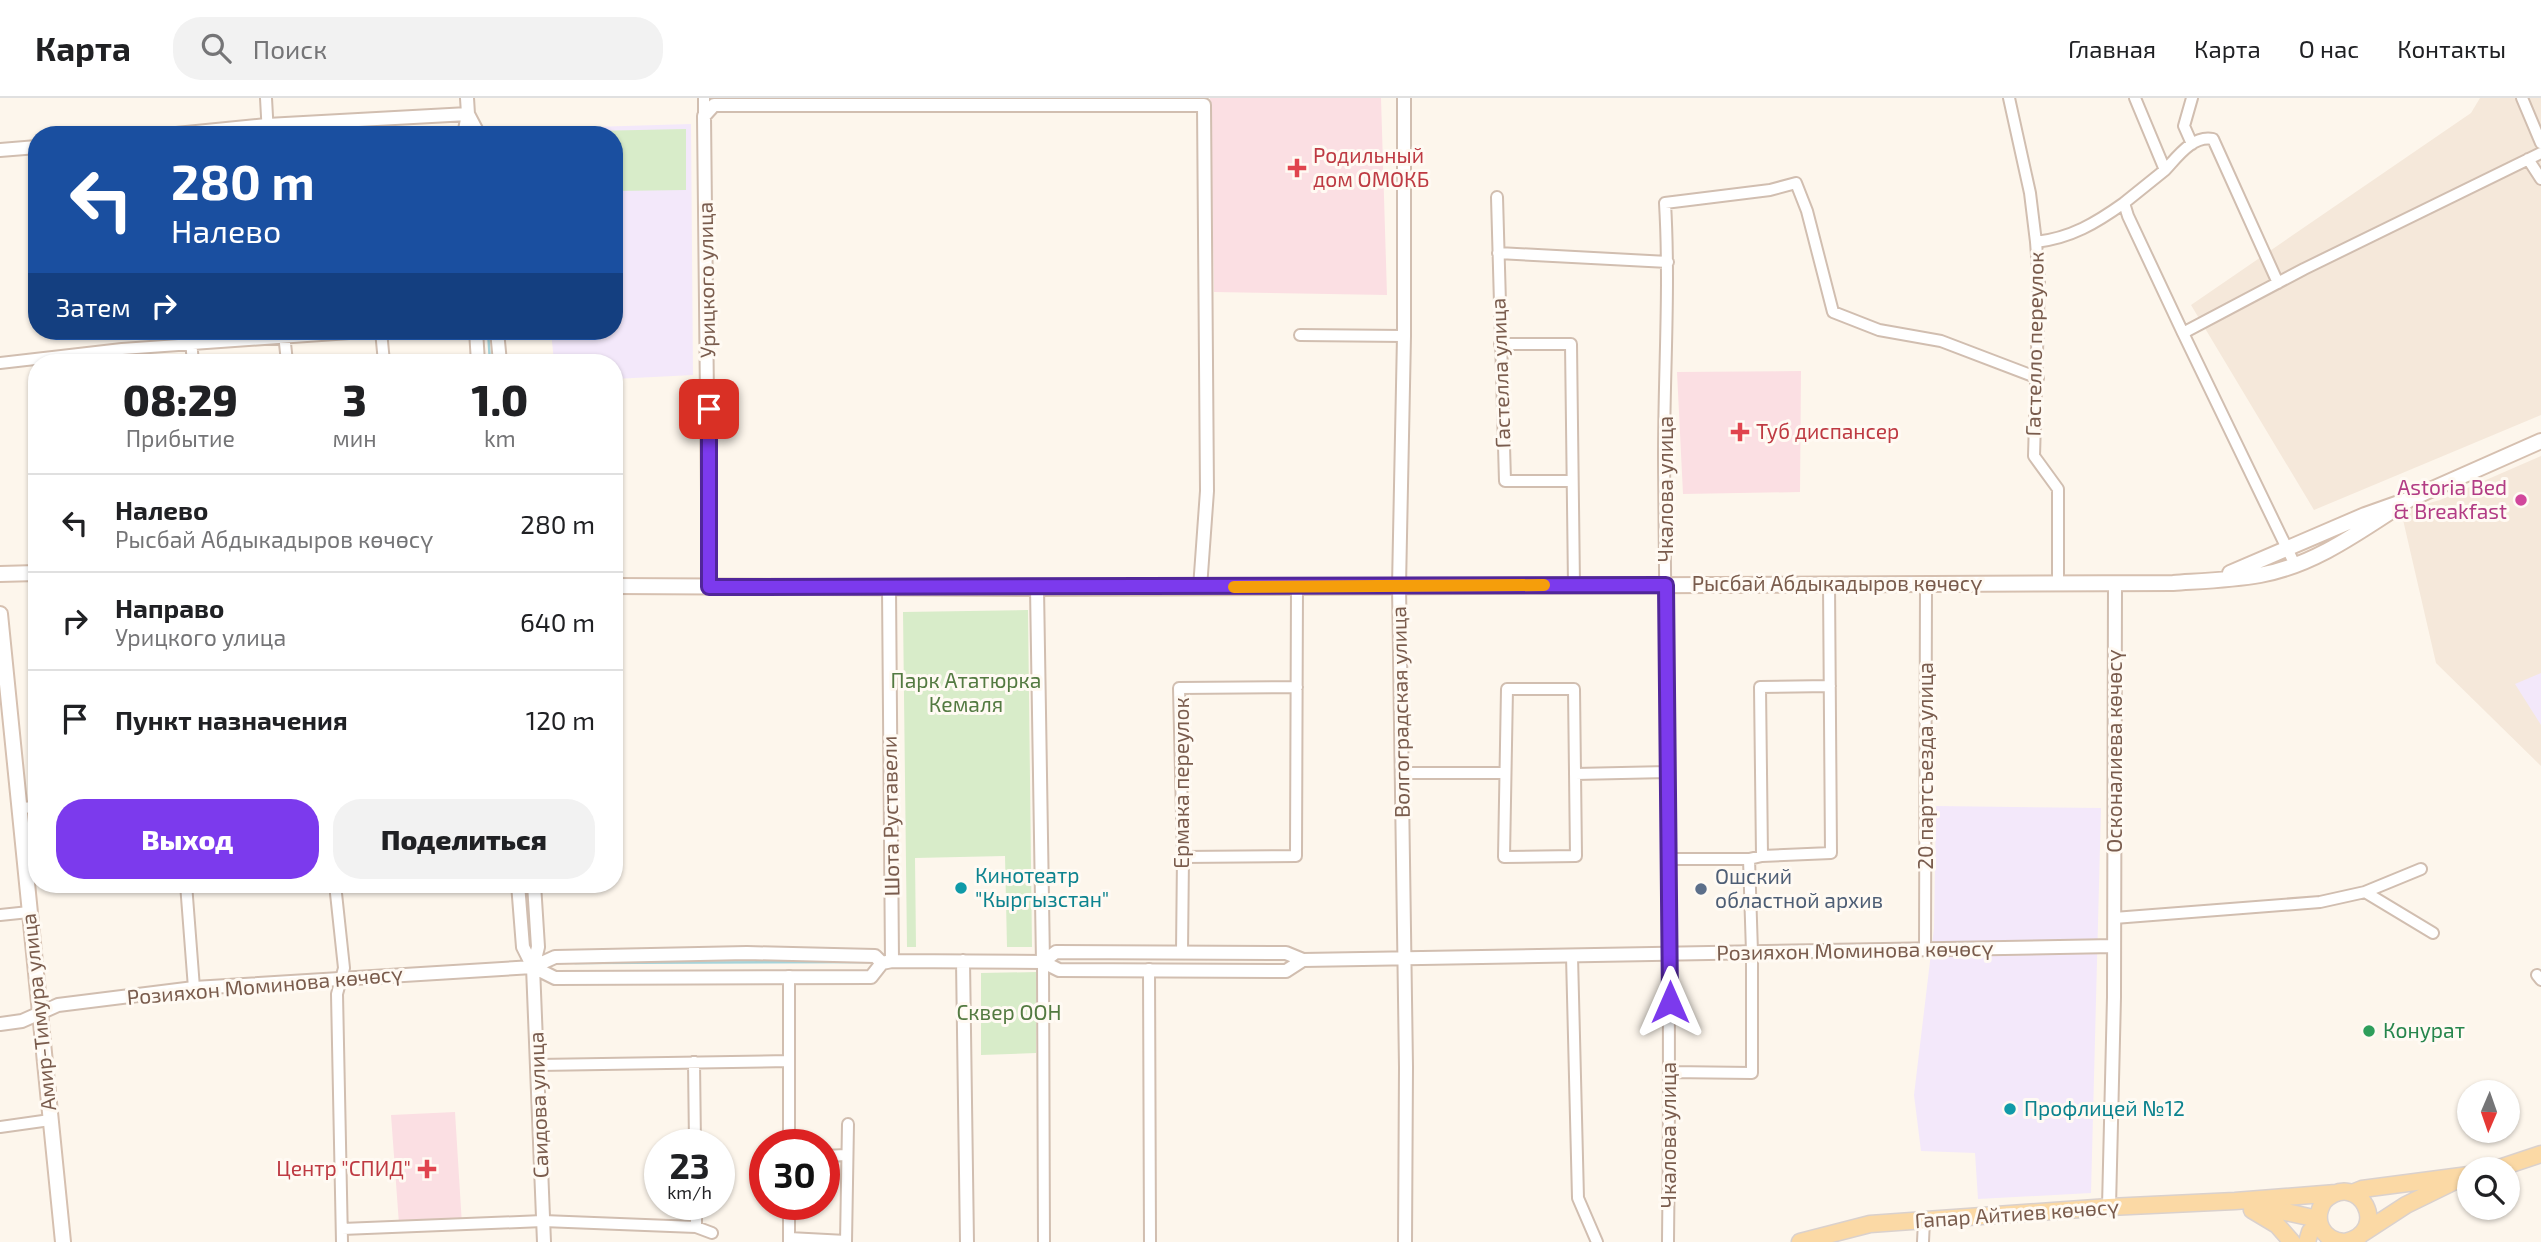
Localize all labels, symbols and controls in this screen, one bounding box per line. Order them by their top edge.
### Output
search box [173,17,663,80]
text: Карта [35,28,131,68]
icon: search [197,29,235,67]
text: Поиск [253,33,327,64]
text: Главная [2068,34,2156,63]
text: Карта [2194,34,2261,63]
text: О нас [2299,34,2359,63]
text: Контакты [2397,34,2506,63]
place label: Родильный дом ОМОКБ [1313,142,1429,191]
text: 280 m [171,151,315,210]
icon: left [56,154,147,245]
marker: Родильный дом ОМОКБ [1287,158,1307,178]
street label: Урицкого улица [692,202,720,358]
text: Налево [171,211,281,249]
street label: Гастелло переулок [2019,251,2049,436]
icon: right [145,287,183,325]
text: Затем [56,291,131,322]
street label: Гастелла улица [1484,297,1516,449]
text: 08:29 [123,374,238,424]
text: 3 [343,374,367,424]
text: 1.0 [472,374,528,424]
pin [679,379,739,439]
icon: arrive [690,390,728,428]
street label: Чкалова улица [1652,416,1678,562]
place label: Туб диспансер [1756,418,1899,444]
marker: Туб диспансер [1730,422,1750,442]
text: Прибытие [126,424,235,452]
text: мин [333,424,377,452]
text: km [484,424,516,452]
place label: Astoria Bed & Breakfast [2393,474,2507,523]
marker: Astoria Bed & Breakfast [2513,492,2529,508]
text: Налево [115,494,208,525]
icon: left [56,504,94,542]
text: 280 m [520,508,595,539]
text: Рысбай Абдыкадыров көчөсү [115,525,433,553]
street label: Рысбай Абдыкадыров көчөсү [1692,570,1982,595]
text: Направо [115,592,224,623]
icon: right [56,602,94,640]
text: 640 m [520,606,595,637]
street label: Волгоградская улица [1385,606,1415,818]
text: Урицкого улица [115,623,286,651]
street label: Осконалиева көчөсү [2101,649,2126,853]
street label: 20 партсъезда улица [1912,662,1938,870]
park label: Парк Ататюрка Кемаля [891,667,1041,716]
street label: Ермака переулок [1168,697,1194,869]
icon: arrive [56,700,94,738]
text: Пункт назначения [115,704,348,735]
text: 120 m [526,704,595,735]
street label: Шота Руставели [876,735,904,897]
button: Выход [56,799,319,879]
button: Поделиться [333,799,595,879]
place label: Кинотеатр "Кыргызстан" [975,862,1109,911]
place label: Ошский областной архив [1715,863,1883,912]
marker: Кинотеатр "Кыргызстан" [953,880,969,896]
marker: Ошский областной архив [1693,881,1709,897]
street label: Амир-Тимура улица [15,912,61,1112]
street label: Розияхон Моминова көчөсү [1716,935,1994,964]
street label: Розияхон Моминова көчөсү [126,960,404,1009]
position arrow [1633,965,1707,1039]
park label: Сквер ООН [956,999,1062,1024]
place label: Конурат [2383,1017,2465,1043]
marker: Конурат [2361,1023,2377,1039]
street label: Саидова улица [522,1031,554,1179]
street label: Чкалова улица [1655,1062,1681,1208]
north arrow [2457,1080,2520,1143]
map controls [2457,1080,2520,1220]
place label: Профлицей №12 [2024,1095,2185,1120]
marker: Профлицей №12 [2002,1101,2018,1117]
speed limit sign: 30 [749,1129,840,1220]
text: 23 [669,1144,710,1186]
place label: Центр "СПИД" [276,1155,411,1180]
button: search [2457,1157,2520,1220]
marker: Центр "СПИД" [417,1159,437,1179]
text: km/h [667,1181,712,1203]
street label: Гапар Айтиев көчөсү [1914,1193,2120,1232]

